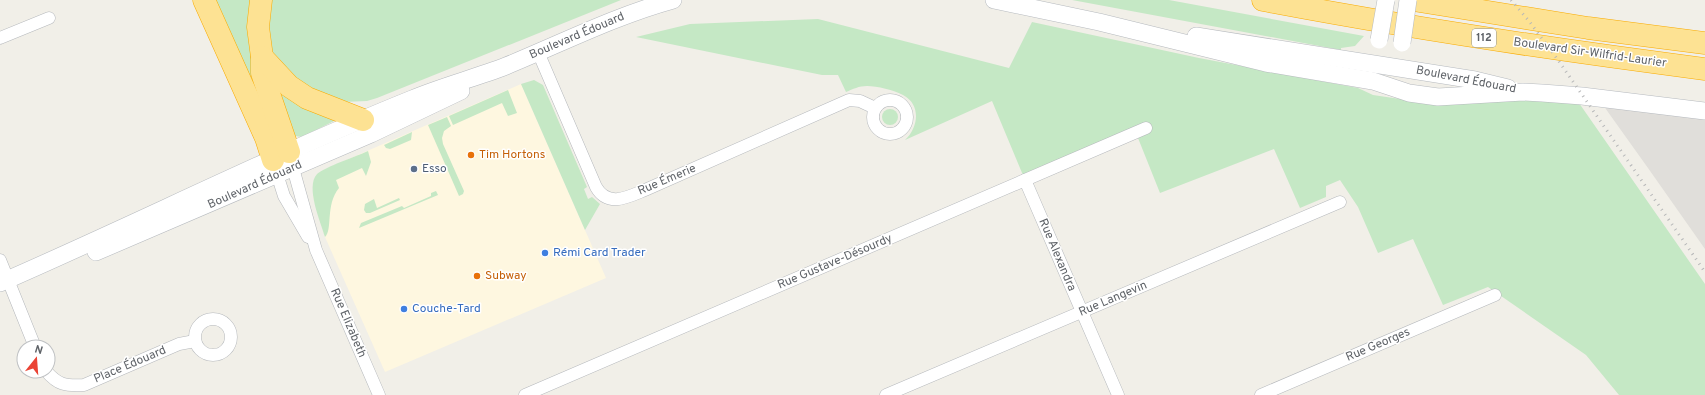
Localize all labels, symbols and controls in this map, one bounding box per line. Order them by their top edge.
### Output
street label: Boulevard Édouard [527,9,627,63]
road number: 112 [1472,29,1496,47]
street label: Boulevard Sir-Wilfrid-Laurier [1512,34,1668,72]
street label: Boulevard Édouard [1415,62,1517,98]
place label: Tim Hortons [479,147,545,163]
marker: Tim Hortons [466,150,476,160]
street label: Boulevard Édouard [205,157,305,213]
place label: Esso [422,161,447,177]
street label: Rue Émerie [635,161,699,199]
marker: Esso [409,164,419,174]
street label: Rue Alexandra [1034,216,1080,294]
street label: Rue Gustave-Désourdy [775,231,895,293]
place label: Rémi Card Trader [553,245,646,261]
marker: Rémi Card Trader [540,248,550,258]
place label: Subway [485,268,527,284]
marker: Subway [472,271,482,281]
street label: Rue Langevin [1076,277,1150,321]
street label: Rue Elizabeth [326,286,370,360]
place label: Couche-Tard [412,301,481,317]
marker: Couche-Tard [399,304,409,314]
street label: Rue Georges [1343,324,1413,366]
north arrow [16,339,56,379]
text: N [33,343,44,358]
street label: Place Édouard [91,343,169,387]

